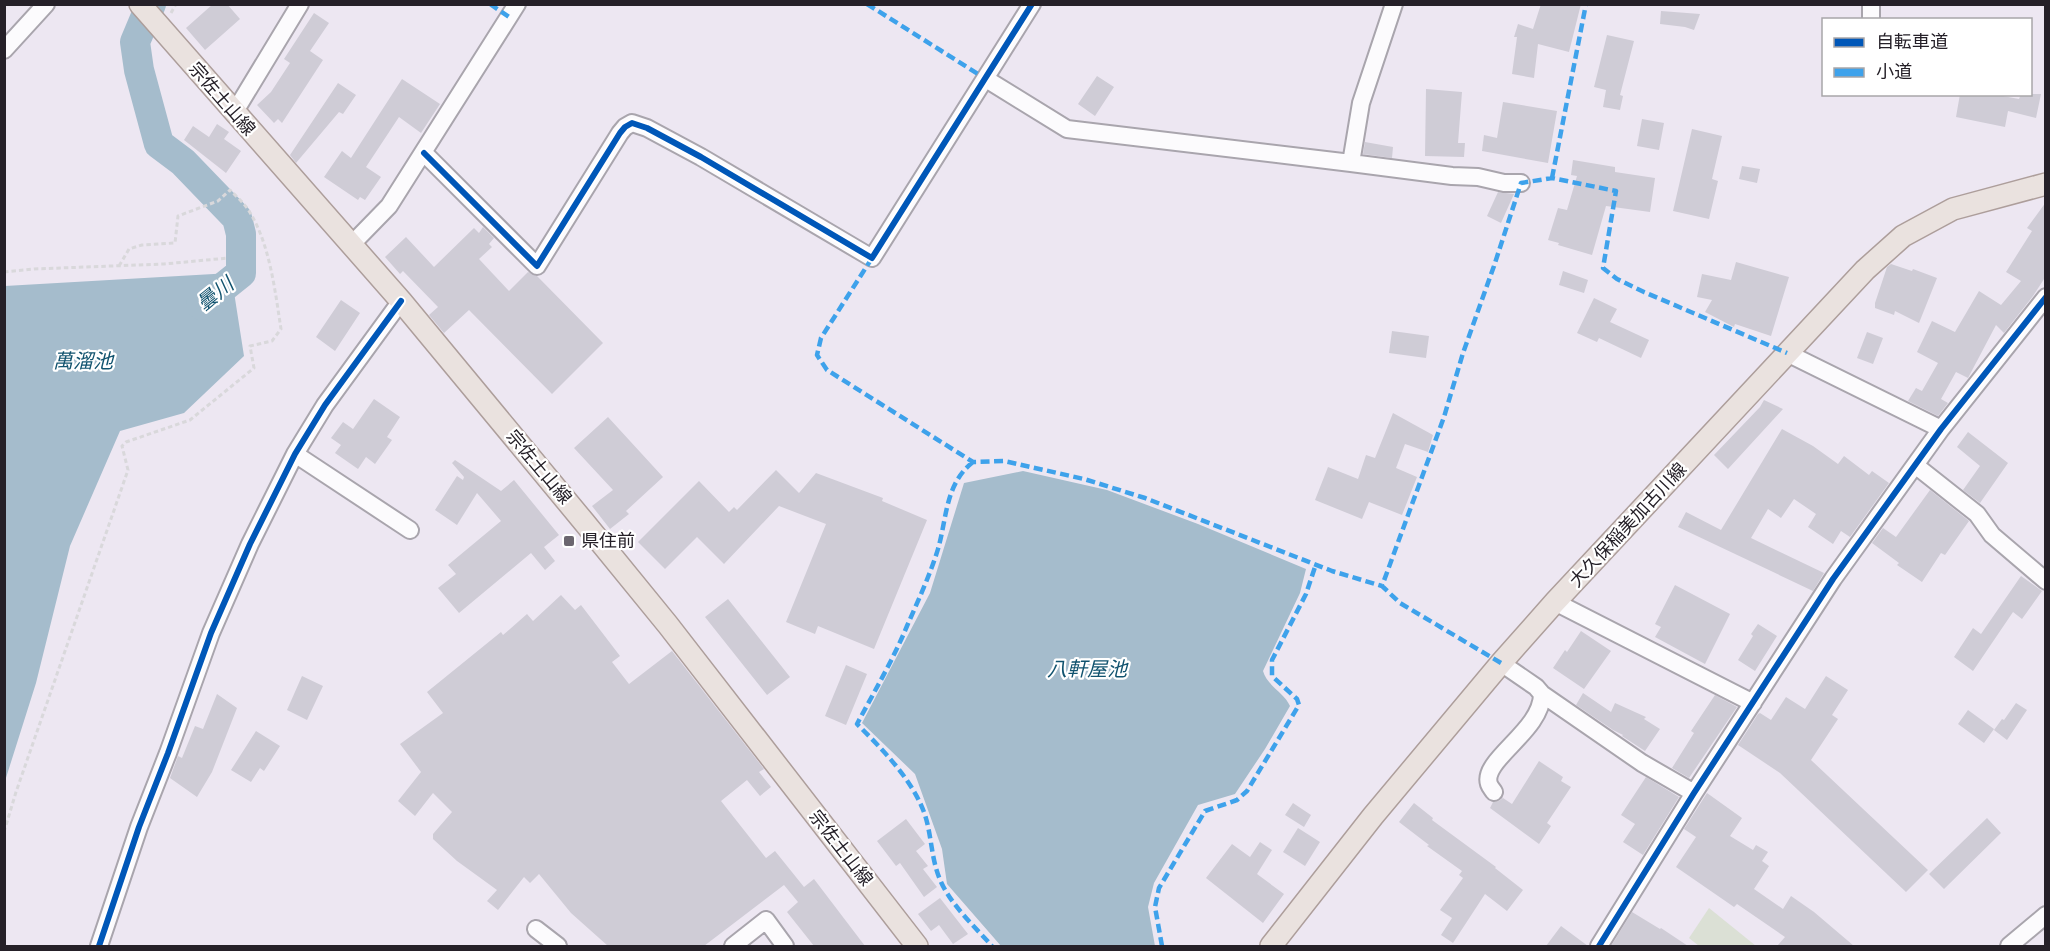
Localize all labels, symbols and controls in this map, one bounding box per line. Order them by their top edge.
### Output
legend [1822,18,2032,96]
text: 自転車道 [1876,29,1948,53]
street label: 宗佐土山線 [184,57,261,140]
text: 小道 [1876,59,1912,83]
water label: 曇川 [191,269,240,317]
water label: 萬溜池 [53,347,115,374]
street label: 宗佐土山線 [502,424,578,509]
street label: 大久保稲美加古川線 [1563,457,1691,592]
place label: 県住前 [581,528,635,552]
marker: 県住前 [562,534,576,548]
water label: 八軒屋池 [1047,655,1129,682]
street label: 宗佐土山線 [805,805,879,890]

